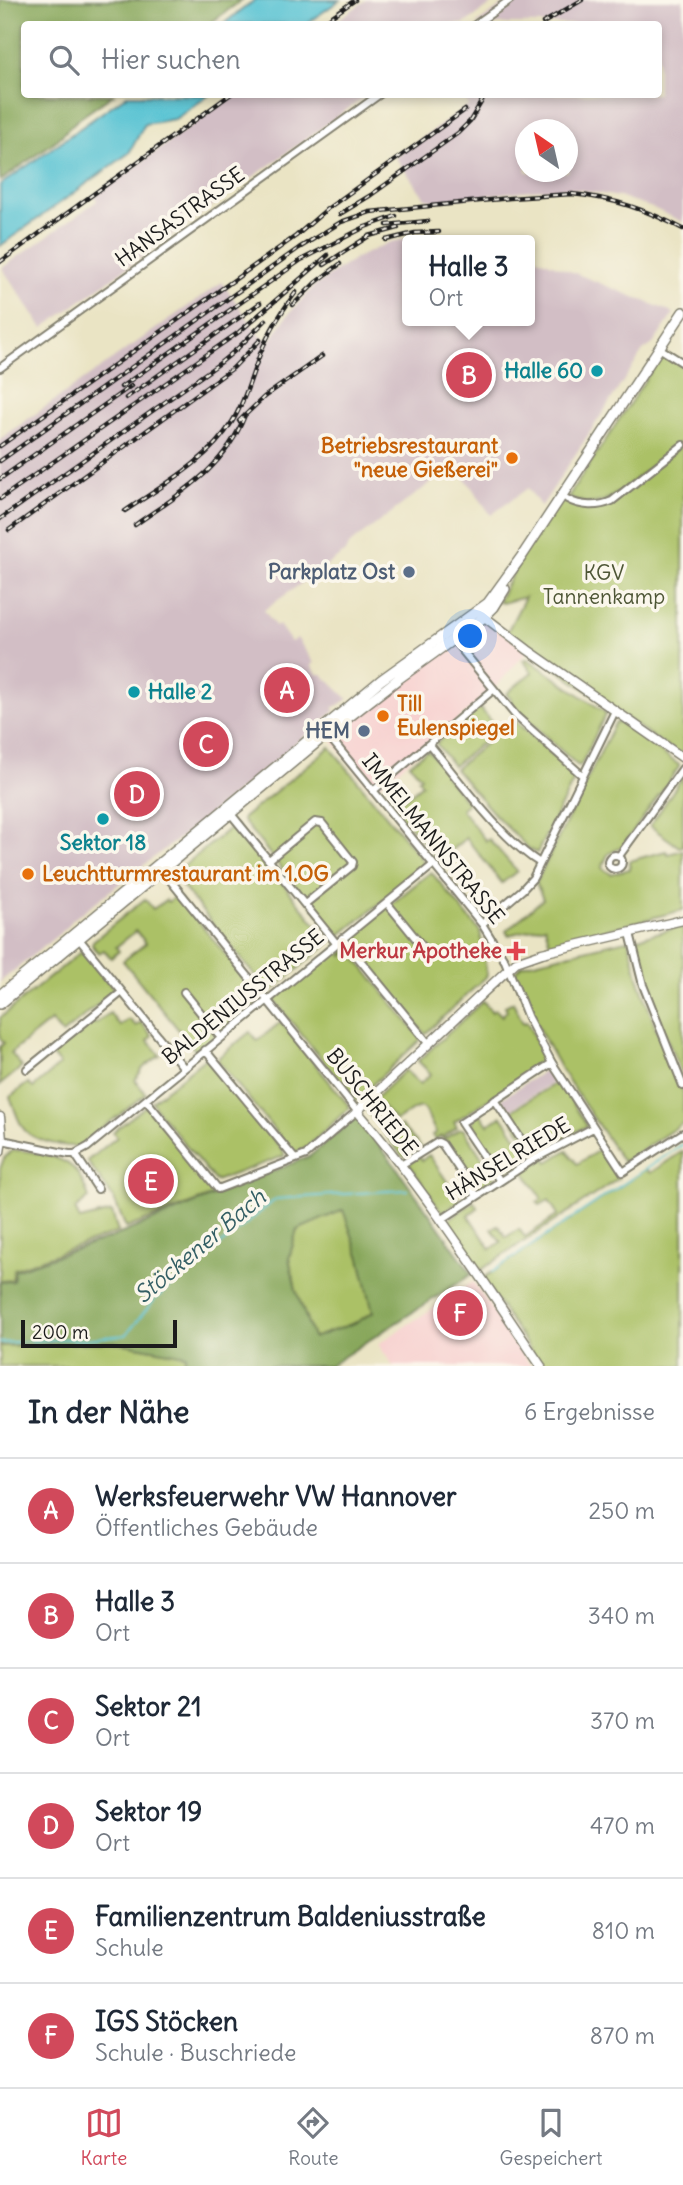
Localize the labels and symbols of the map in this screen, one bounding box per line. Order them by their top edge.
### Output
north arrow [515,119,578,182]
street label: HANSASTRASSE [110,161,250,273]
pin: B [446,349,492,401]
place label: Halle 60 [504,357,583,384]
marker: Halle 60 [589,363,605,379]
place label: Betriebsrestaurant "neue Gießerei" [321,432,499,483]
marker: Betriebsrestaurant "neue Gießerei" [504,450,520,466]
place label: Parkplatz Ost [268,558,396,585]
park label: KGV Tannenkamp [543,559,665,610]
marker: Parkplatz Ost [401,564,417,580]
your location [453,619,487,653]
pin: A [264,664,310,716]
place label: Halle 2 [148,678,213,705]
marker: Halle 2 [126,684,142,700]
place label: Till Eulenspiegel [397,690,515,741]
marker: Till Eulenspiegel [375,708,391,724]
place label: HEM [306,717,350,744]
pin: C [183,718,229,770]
marker: HEM [356,723,372,739]
street label: IMMELMANNSTRASSE [356,748,511,929]
pin: D [114,768,160,820]
marker: Sektor 18 [95,811,111,827]
place label: Sektor 18 [60,829,146,856]
place label: Leuchtturmrestaurant im 1.OG [42,860,329,887]
marker: Leuchtturmrestaurant im 1.OG [20,866,36,882]
street label: BALDENIUSSTRASSE [156,923,329,1070]
place label: Merkur Apotheke [339,937,502,964]
marker: Merkur Apotheke [508,943,524,959]
street label: BUSCHRIEDE [321,1042,424,1161]
street label: HÄNSELRIEDE [441,1111,575,1206]
pin: E [128,1155,174,1207]
water label: Stöckener Bach [128,1182,272,1309]
pin: F [437,1287,483,1339]
scale bar [21,1317,177,1349]

